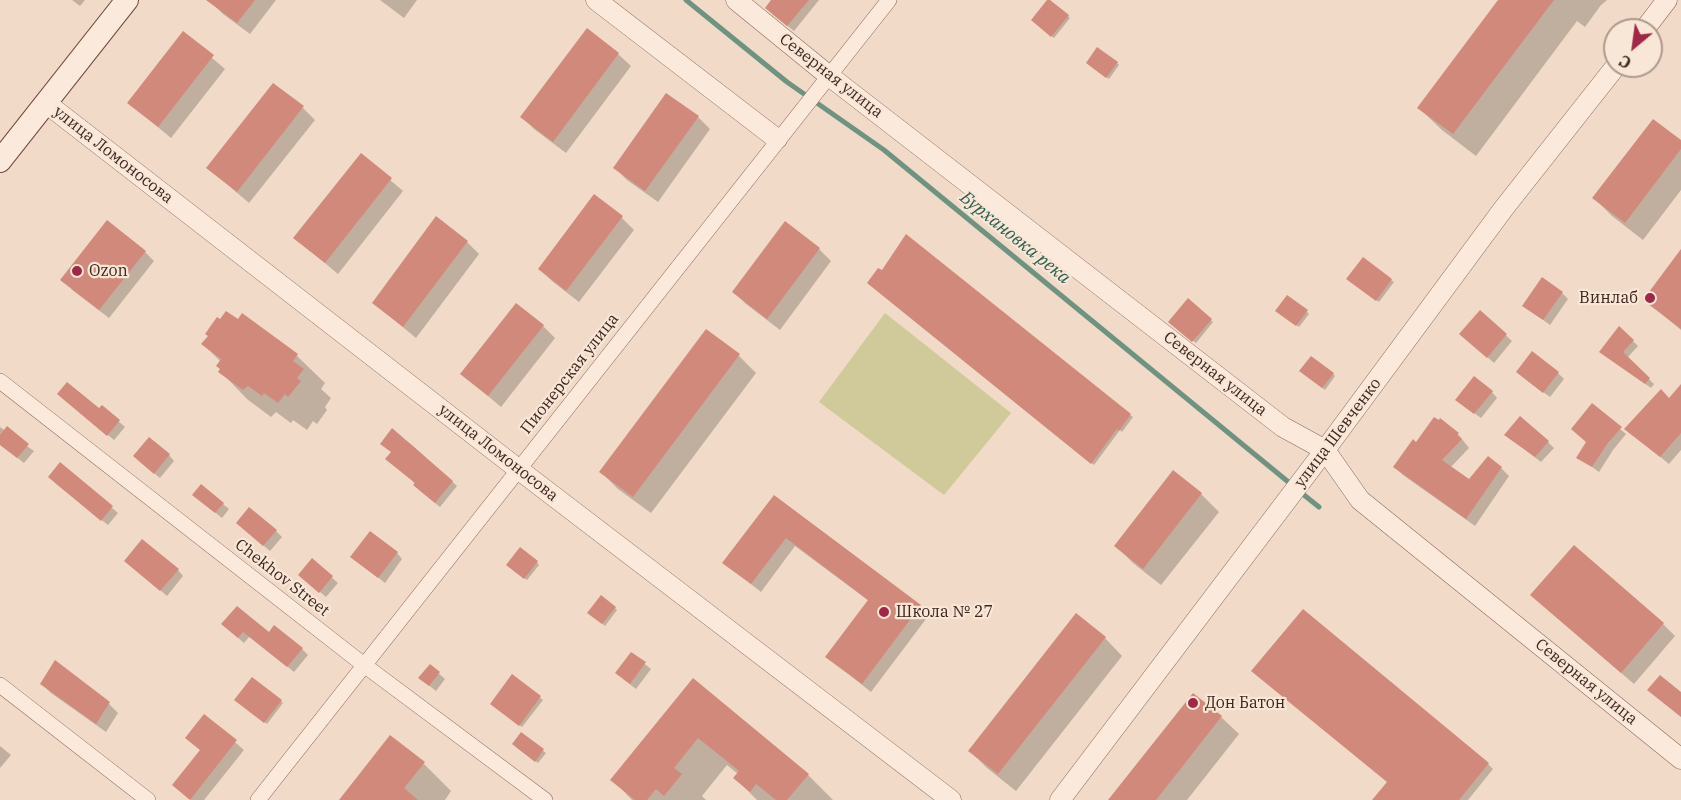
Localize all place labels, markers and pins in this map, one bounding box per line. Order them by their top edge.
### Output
place label: Ozon [89,261,128,281]
marker: Ozon [70,264,84,278]
place label: Винлаб [1579,288,1638,308]
marker: Винлаб [1643,291,1657,305]
place label: Школа № 27 [896,602,993,622]
marker: Школа № 27 [877,605,891,619]
place label: Дон Батон [1205,693,1285,713]
marker: Дон Батон [1186,696,1200,710]

